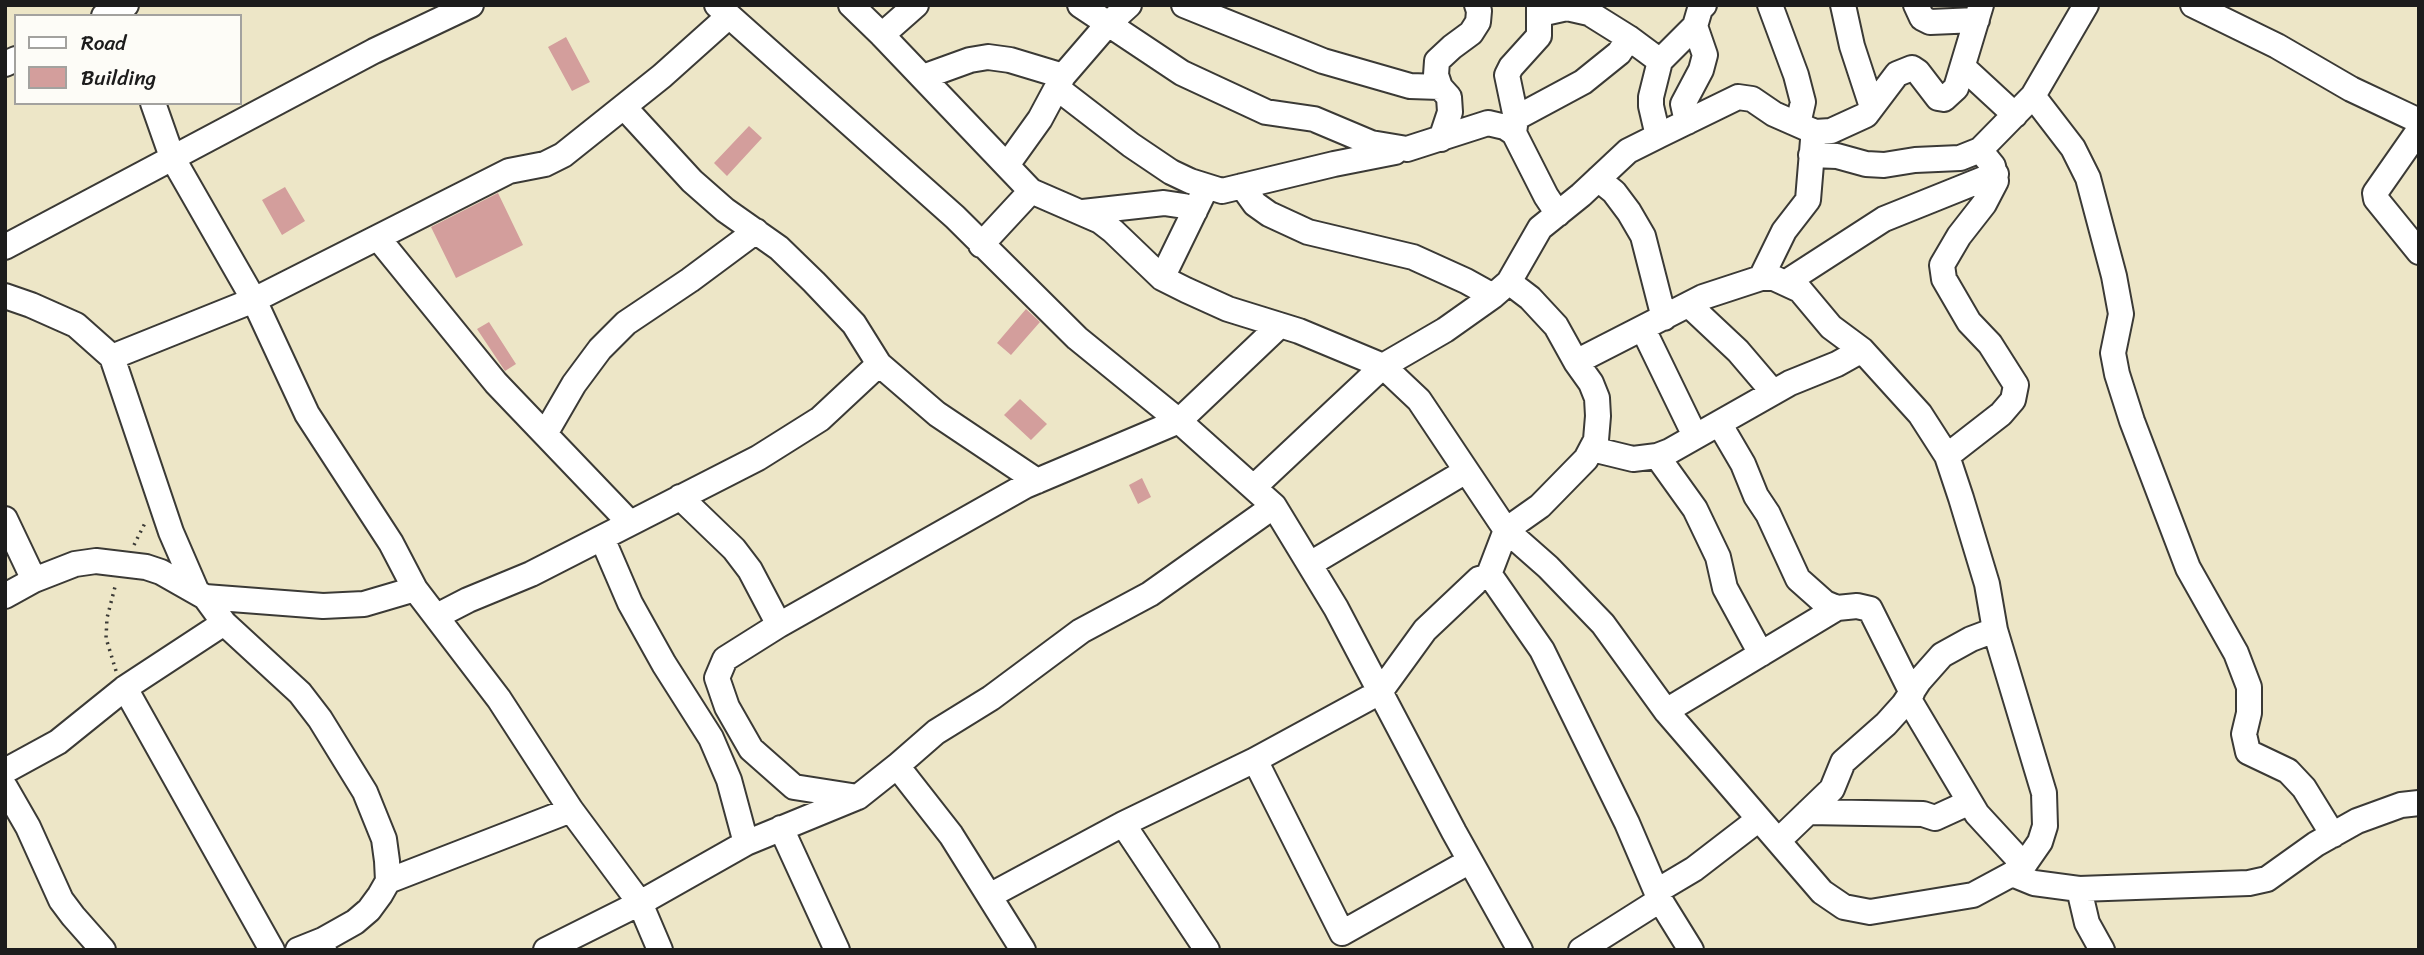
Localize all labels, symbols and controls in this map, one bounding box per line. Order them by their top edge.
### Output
legend [14,14,242,105]
text: Road [81,24,126,62]
text: Building [81,59,156,97]

